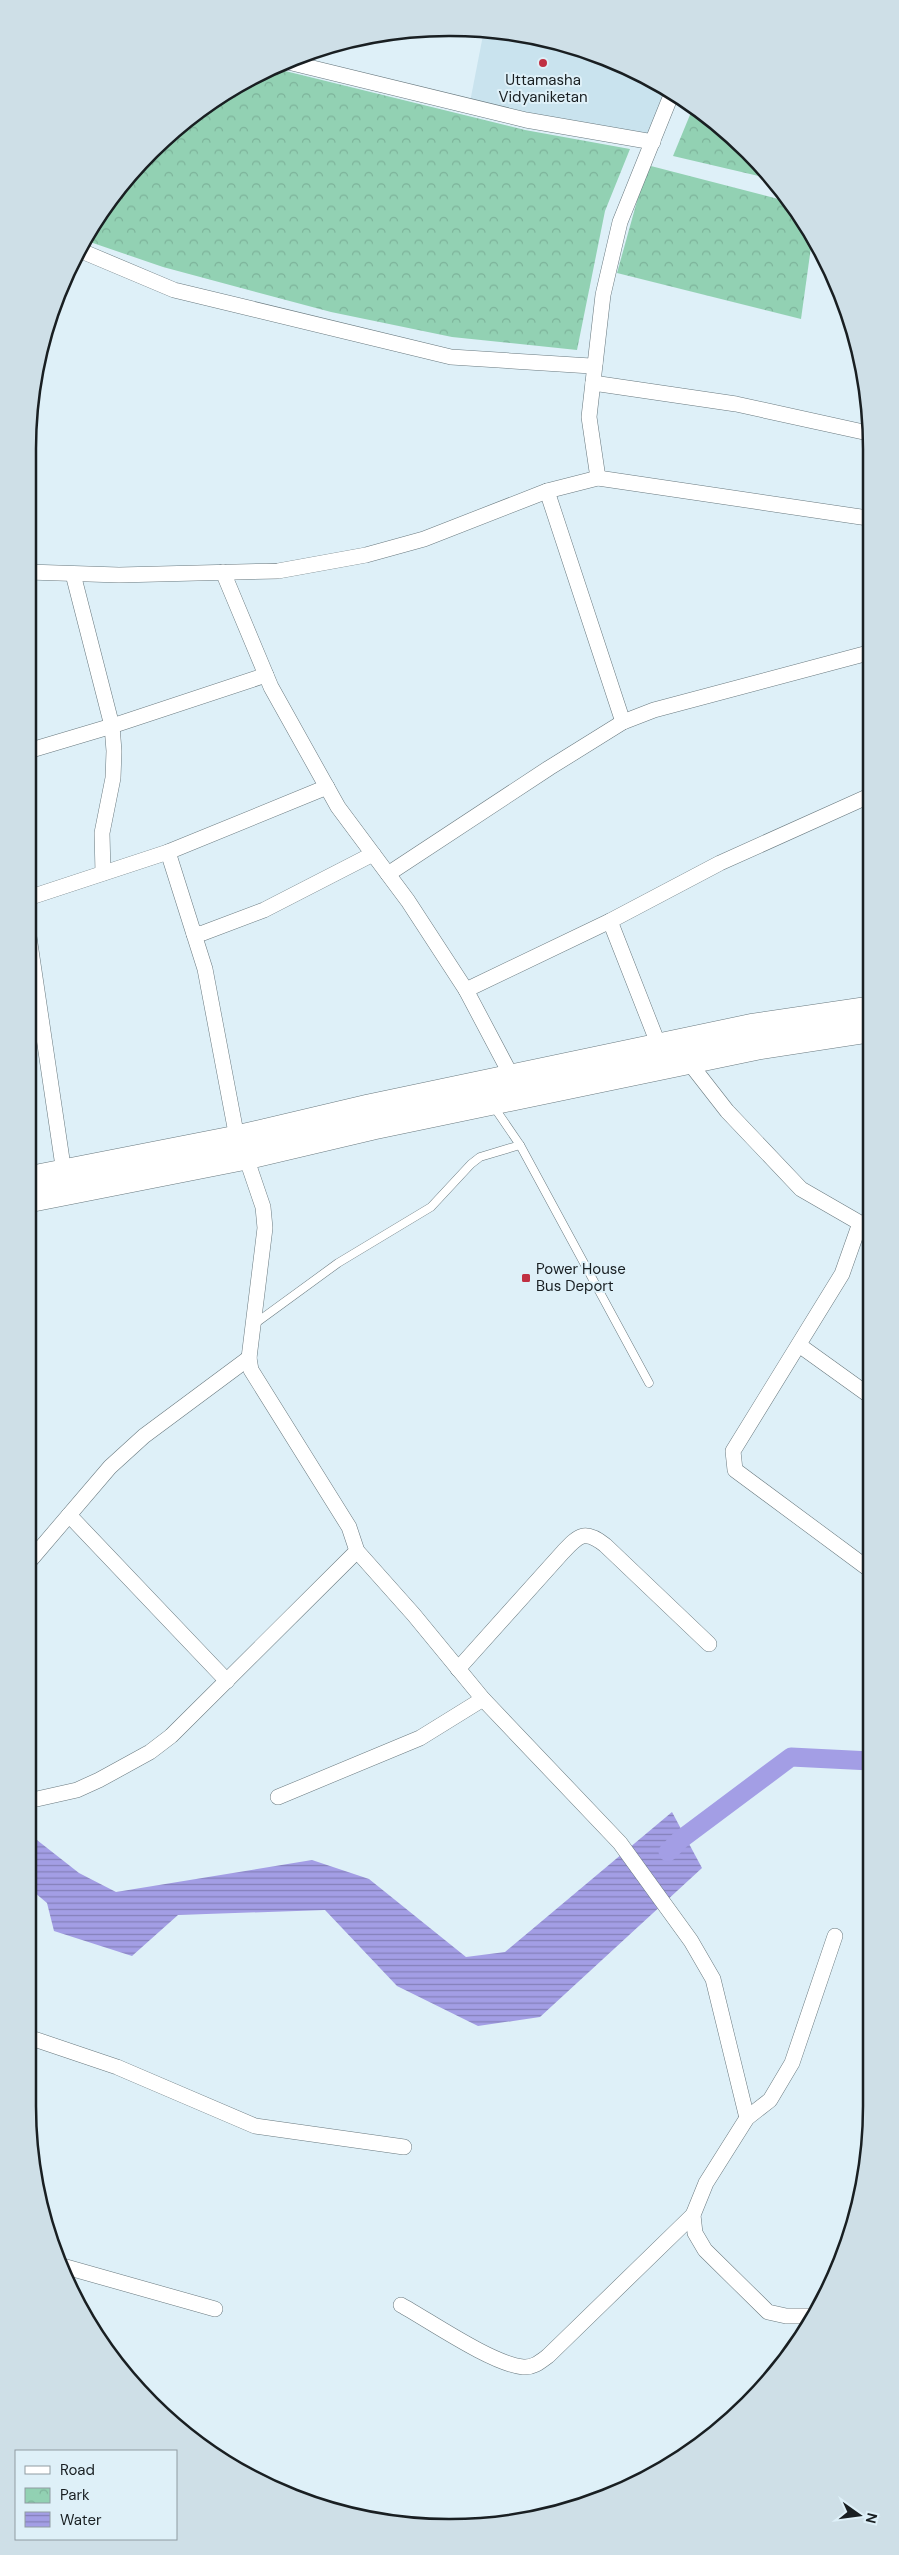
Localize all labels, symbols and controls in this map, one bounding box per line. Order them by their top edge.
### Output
marker: Uttamasha Vidyaniketan [537,57,549,69]
place label: Uttamasha Vidyaniketan [498,70,588,107]
place label: Power House Bus Deport [536,1259,626,1296]
marker: Power House Bus Deport [520,1272,532,1284]
legend [15,2450,178,2540]
text: Road [60,2460,95,2480]
text: Park [60,2485,90,2505]
north arrow [834,2490,884,2540]
text: Water [60,2510,102,2530]
text: N [862,2511,882,2525]

